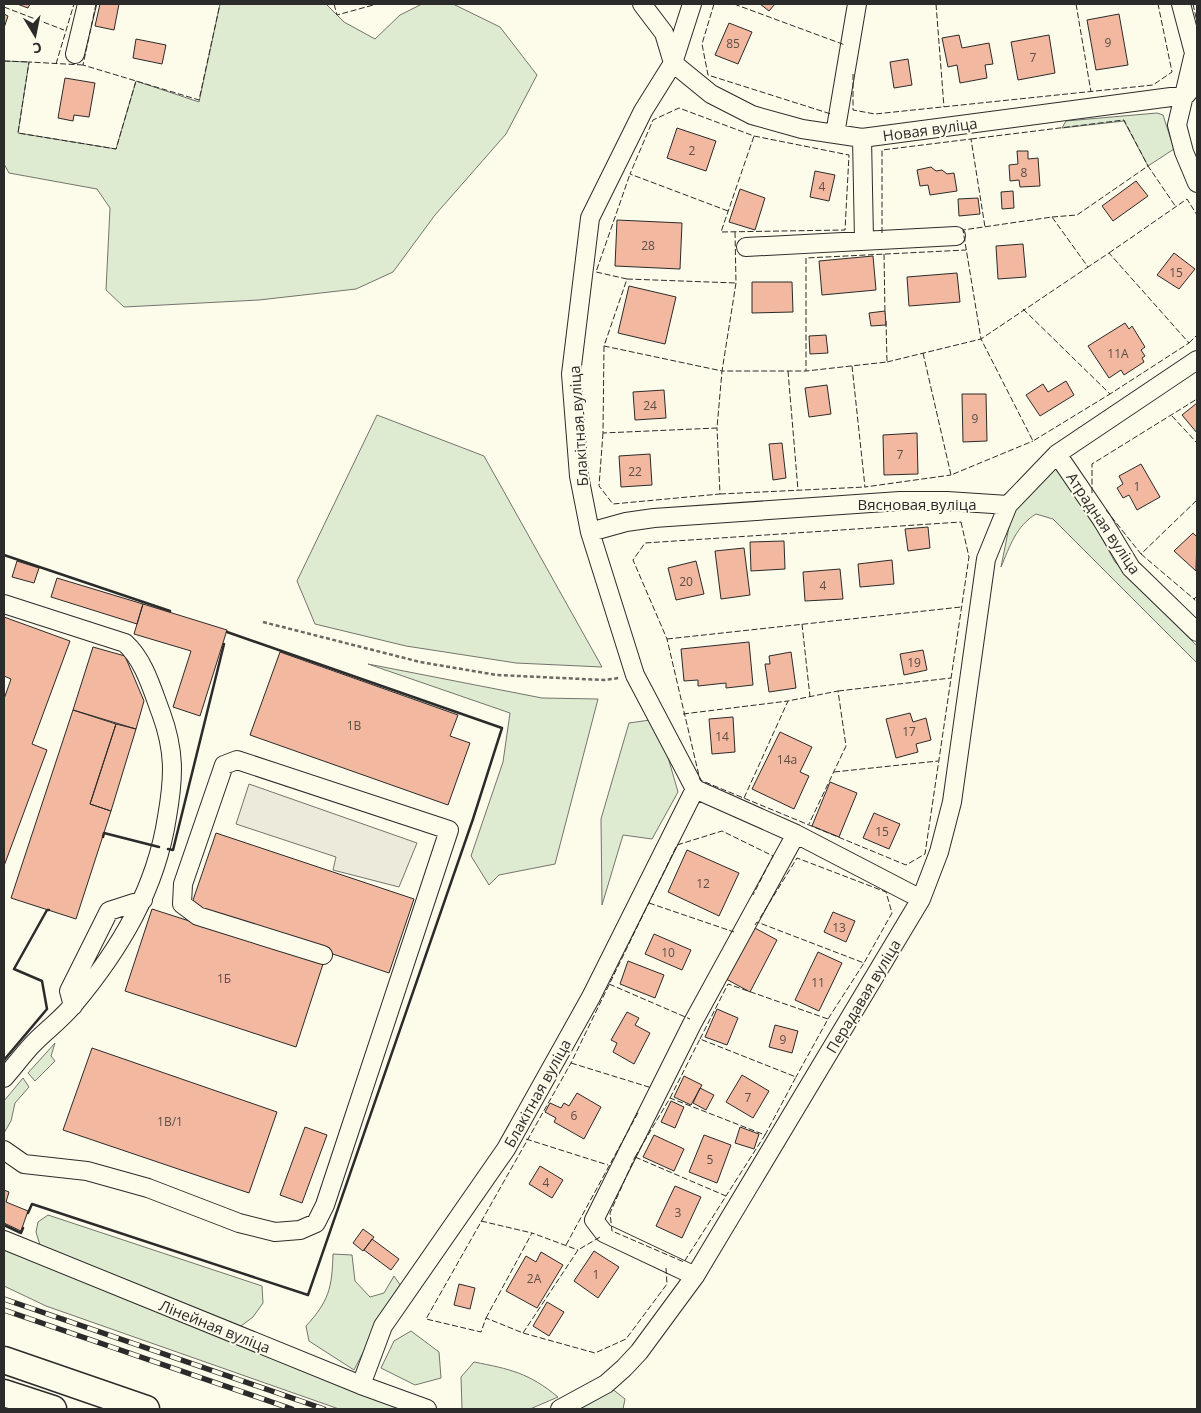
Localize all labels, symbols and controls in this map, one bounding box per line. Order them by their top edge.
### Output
north arrow [10,10,60,60]
house number: 9 [1105,34,1112,51]
house number: 85 [726,35,740,52]
text: С [31,38,43,58]
house number: 7 [1030,49,1037,66]
street label: Новая вуліца [881,112,979,146]
house number: 2 [689,142,696,159]
house number: 8 [1021,164,1028,181]
house number: 4 [819,178,826,195]
house number: 28 [641,237,655,254]
house number: 15 [1169,264,1183,281]
house number: 11А [1107,345,1129,362]
street label: Блакітная вуліца [564,365,592,487]
house number: 24 [643,397,657,414]
house number: 9 [972,410,979,427]
house number: 7 [897,446,904,463]
house number: 22 [628,463,642,480]
street label: Атрадная вуліца [1062,468,1146,578]
house number: 1 [1134,478,1140,495]
street label: Вясновая вуліца [857,494,977,514]
house number: 20 [679,573,693,590]
house number: 4 [820,577,827,594]
house number: 19 [907,654,921,671]
house number: 1В [347,717,362,734]
house number: 17 [902,723,916,740]
house number: 14 [715,728,729,745]
house number: 14а [777,751,797,768]
house number: 15 [875,823,889,840]
house number: 12 [696,875,710,892]
house number: 13 [832,919,846,936]
street label: Перадавая вуліца [821,935,905,1057]
house number: 10 [661,944,675,961]
house number: 1Б [217,970,231,987]
house number: 11 [811,974,825,991]
house number: 9 [780,1031,787,1048]
street label: Блакітная вуліца [499,1035,575,1151]
house number: 7 [745,1089,752,1106]
house number: 6 [571,1107,578,1124]
house number: 1В/1 [157,1113,183,1130]
house number: 5 [707,1151,714,1168]
house number: 4 [543,1174,550,1191]
house number: 3 [675,1204,682,1221]
house number: 1 [593,1266,599,1283]
house number: 2А [527,1270,542,1287]
street label: Лінейная вуліца [157,1295,273,1357]

